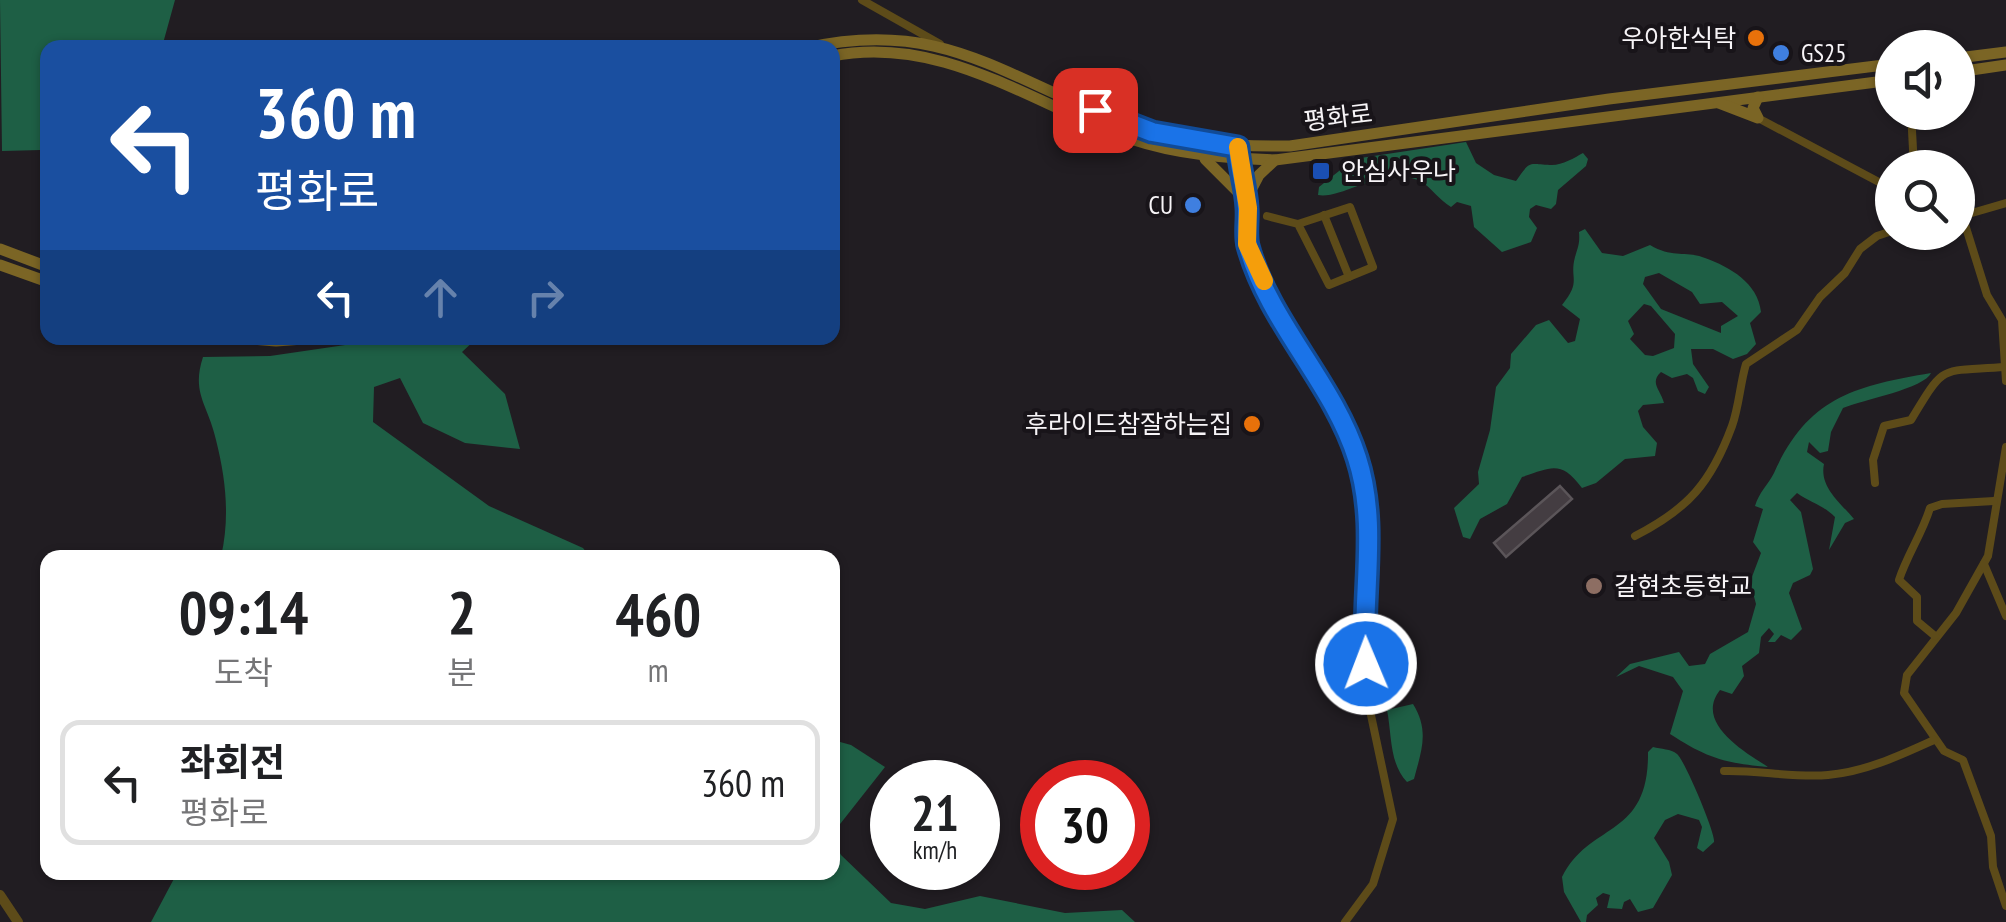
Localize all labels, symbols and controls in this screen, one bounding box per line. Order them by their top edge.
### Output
place label: 우아한식탁 [1621,22,1736,54]
marker: 우아한식탁 [1745,27,1767,49]
map controls [1875,30,1975,250]
button: sound [1875,30,1975,130]
place label: GS25 [1801,37,1847,69]
marker: GS25 [1770,42,1792,64]
text: 360 m [255,67,416,157]
pin [1053,68,1138,153]
icon: left [90,80,220,210]
icon: arrive [1068,83,1123,138]
street label: 평화로 [1302,97,1374,137]
button: search [1875,150,1975,250]
place label: 안심사우나 [1341,155,1456,187]
marker: 안심사우나 [1310,160,1332,182]
text: 평화로 [255,161,379,219]
place label: CU [1149,189,1173,221]
marker: CU [1182,194,1204,216]
icon: left [308,270,363,325]
icon: ahead [413,270,468,325]
icon: right [518,270,573,325]
place label: 후라이드참잘하는집 [1025,408,1232,440]
marker: 후라이드참잘하는집 [1241,413,1263,435]
place label: 갈현초등학교 [1614,570,1752,602]
text: 09:14 [179,573,308,651]
text: 2 [448,573,476,651]
text: 460 [615,575,701,653]
marker: 갈현초등학교 [1583,575,1605,597]
position arrow [1314,612,1418,716]
text: m [648,649,669,691]
text: 도착 [214,651,273,693]
text: 분 [447,651,477,693]
text: 좌회전 [180,737,285,786]
icon: left [95,755,150,810]
text: 360 m [701,758,785,807]
speed limit sign: 30 [1020,760,1150,890]
text: 21 [911,780,959,845]
text: 평화로 [180,791,268,833]
text: km/h [913,834,957,866]

